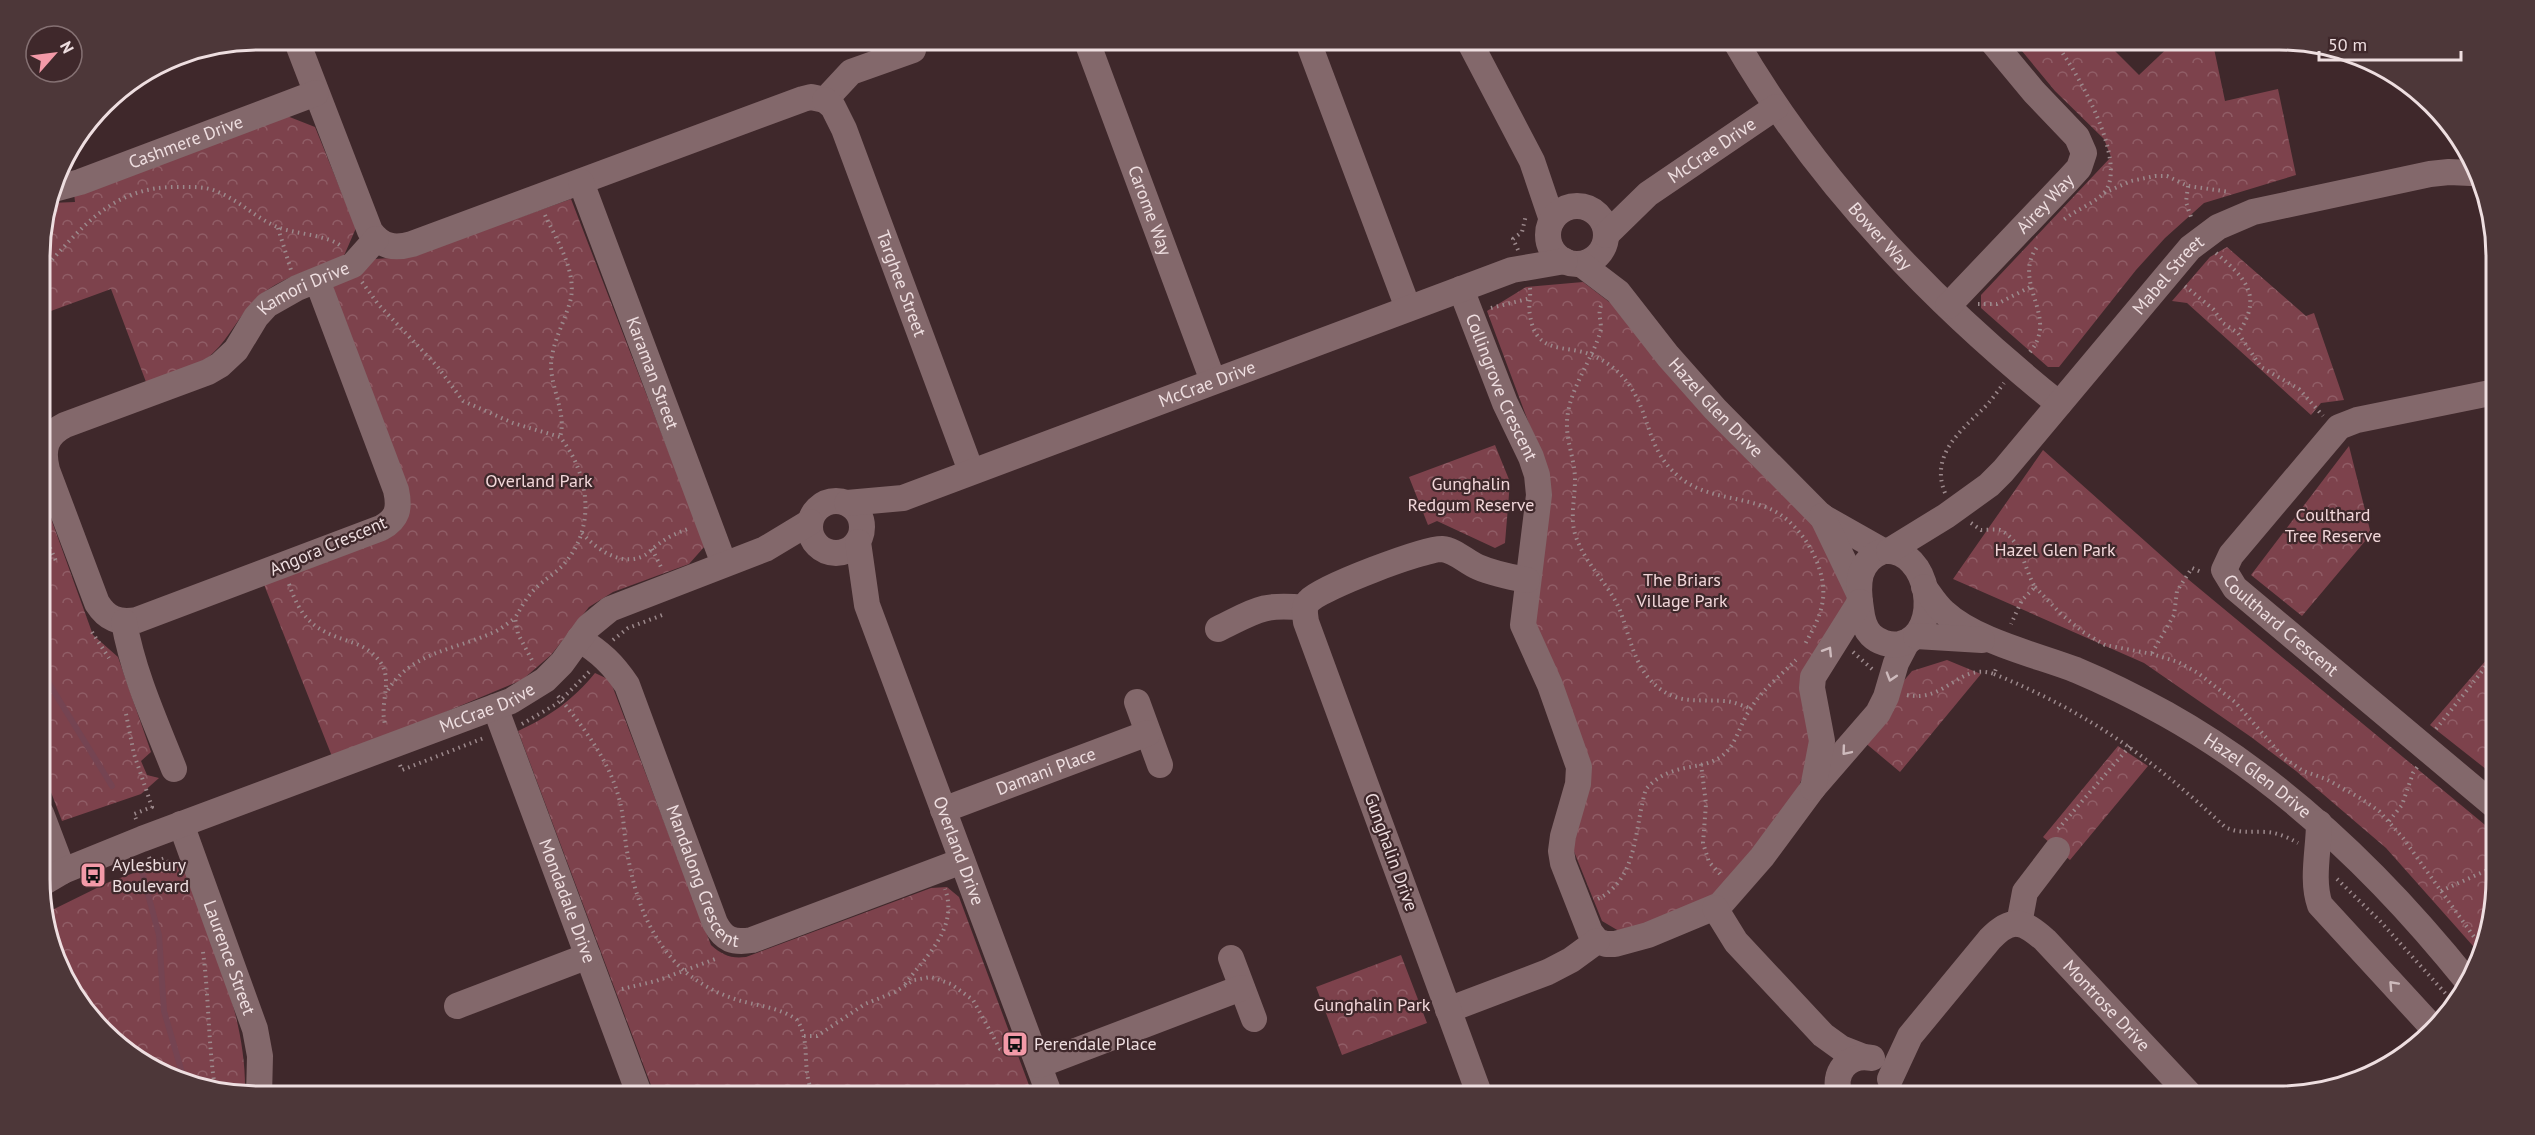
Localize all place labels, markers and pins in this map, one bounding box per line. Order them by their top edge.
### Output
place label: Aylesbury Boulevard [112,853,189,897]
bus stop icon: Aylesbury Boulevard [78,860,108,890]
bus stop icon: Perendale Place [1000,1029,1030,1059]
place label: Perendale Place [1034,1032,1157,1055]

